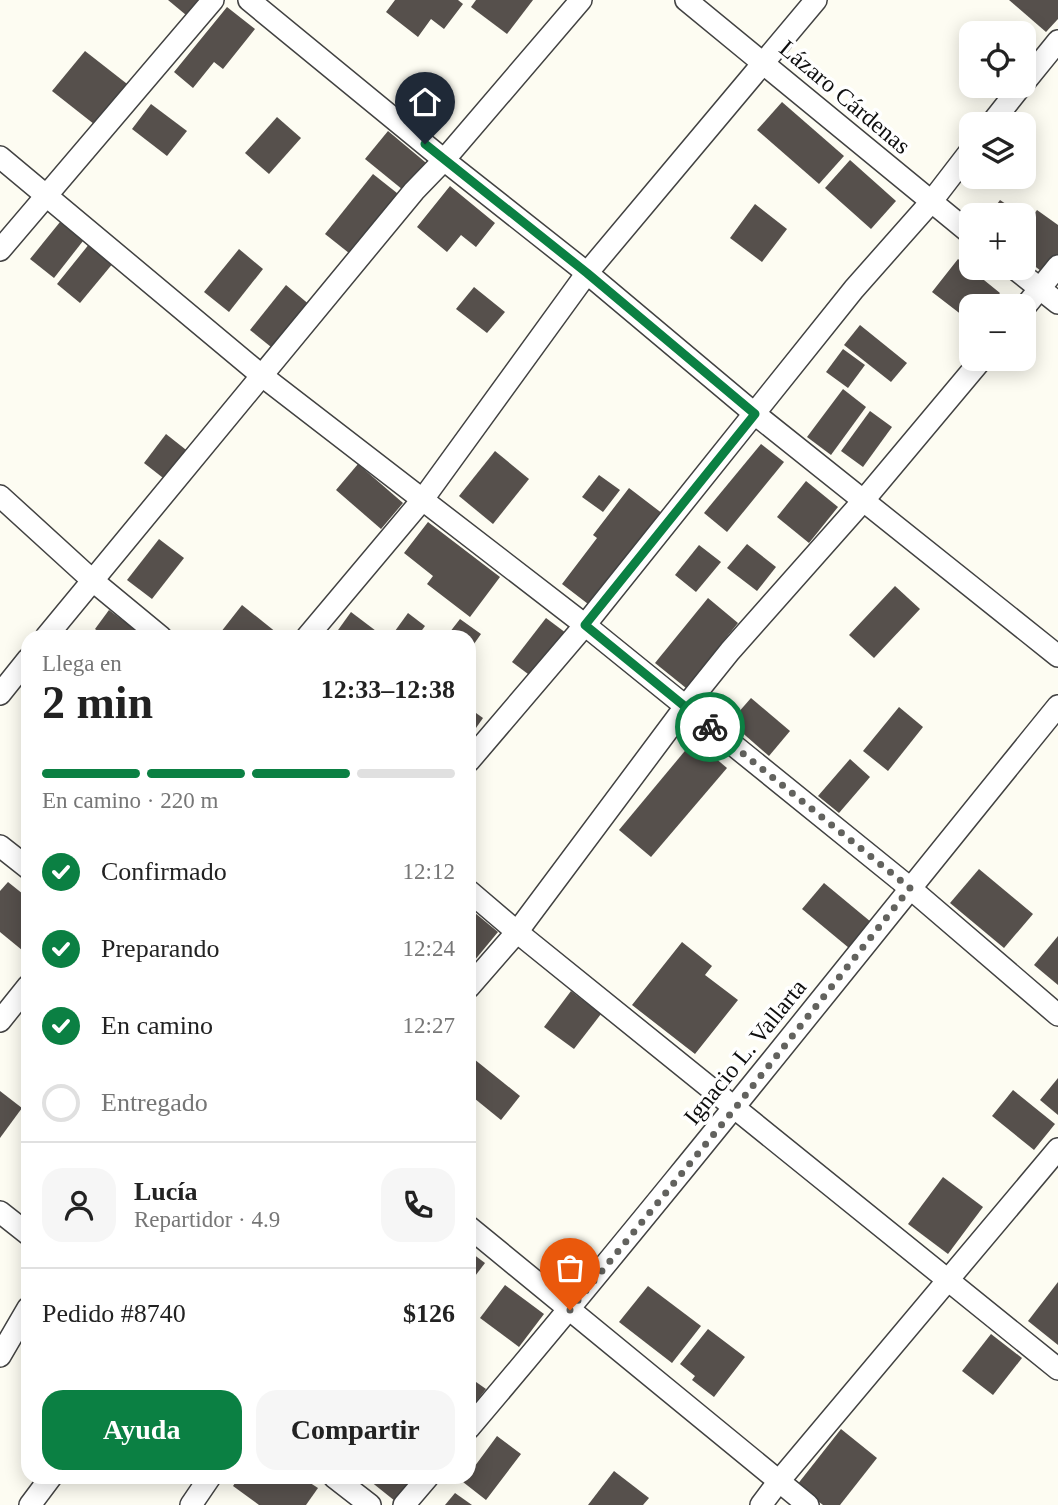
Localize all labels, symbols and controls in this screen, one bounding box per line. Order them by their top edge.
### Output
map controls [959,21,1036,371]
button: locate [959,21,1036,98]
street label: Lázaro Cárdenas [775,35,915,159]
pin [395,72,455,144]
icon: home [406,83,444,121]
button: layers [959,112,1036,189]
button: + [959,203,1036,280]
button: − [959,294,1036,371]
text: Llega en [42,651,122,676]
text: 12:33–12:38 [321,675,455,704]
text: 2 min [42,677,153,728]
courier [675,692,745,762]
icon: bike [691,708,729,746]
text: En camino · 220 m [42,788,218,813]
icon: check [42,853,80,891]
text: Confirmado [101,857,227,886]
text: 12:12 [403,859,455,884]
icon: check [42,930,80,968]
text: Preparando [101,934,219,963]
text: 12:24 [403,936,455,961]
street label: Ignacio L. Vallarta [679,974,812,1130]
icon: check [42,1007,80,1045]
text: En camino [101,1011,213,1040]
text: 12:27 [403,1013,455,1038]
text: Entregado [101,1088,208,1117]
button: person [42,1168,116,1242]
button: phone [381,1168,455,1242]
text: Lucía [134,1177,198,1206]
text: Repartidor · 4.9 [134,1207,280,1232]
pin [540,1238,600,1310]
icon: bag [551,1249,589,1287]
text: Pedido #8740 [42,1299,186,1328]
text: $126 [403,1299,455,1328]
button: Ayuda [42,1390,242,1470]
button: Compartir [256,1390,455,1470]

